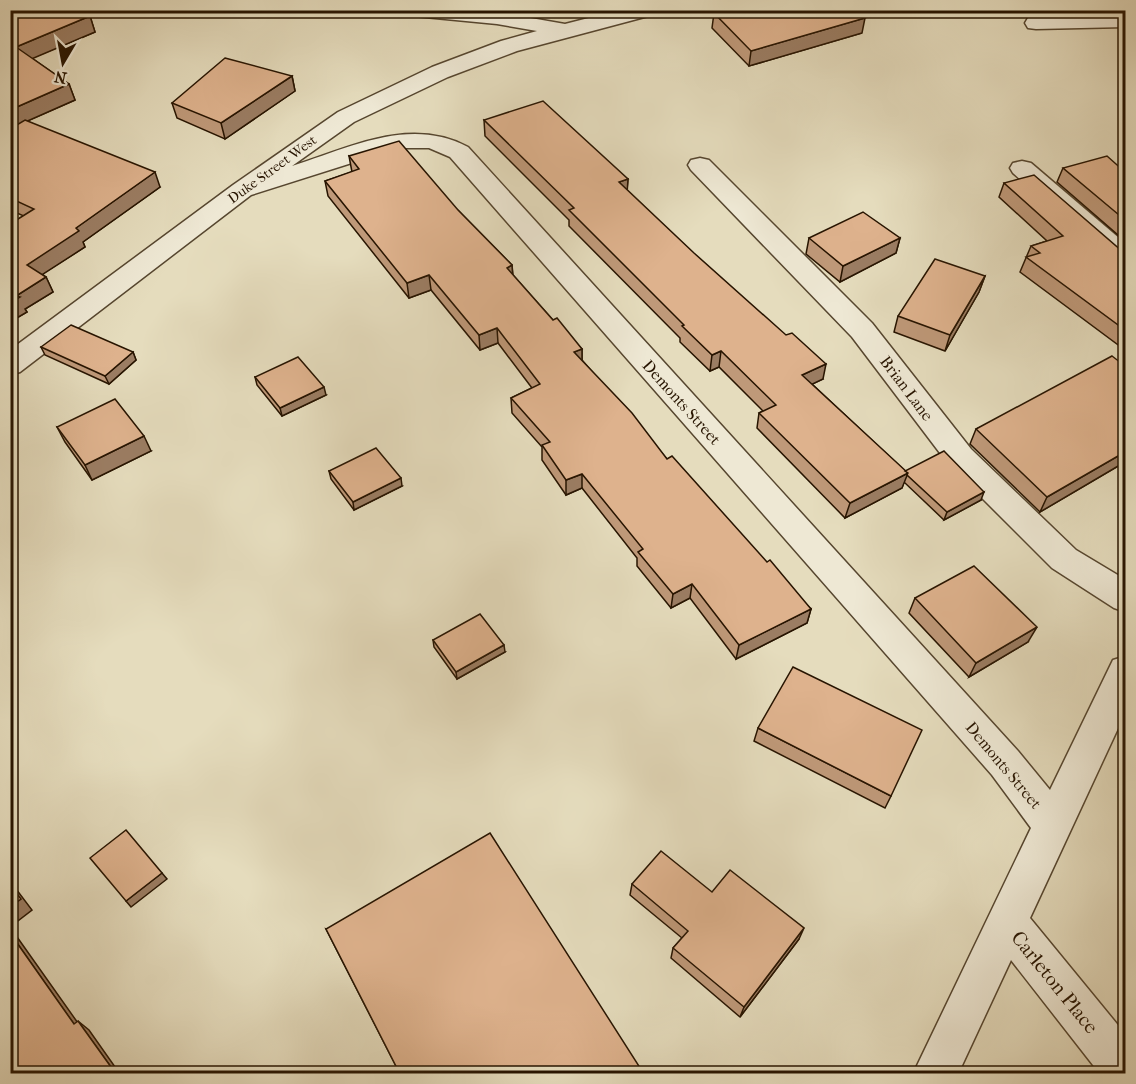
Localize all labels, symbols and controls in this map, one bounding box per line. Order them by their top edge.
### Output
north arrow [33,33,93,93]
text: N [52,67,68,88]
street label: Duke Street West [225,132,320,207]
street label: Brian Lane [876,352,937,425]
street label: Demonts Street [638,356,725,449]
street label: Demonts Street [962,718,1046,813]
street label: Carleton Place [1006,927,1103,1038]

